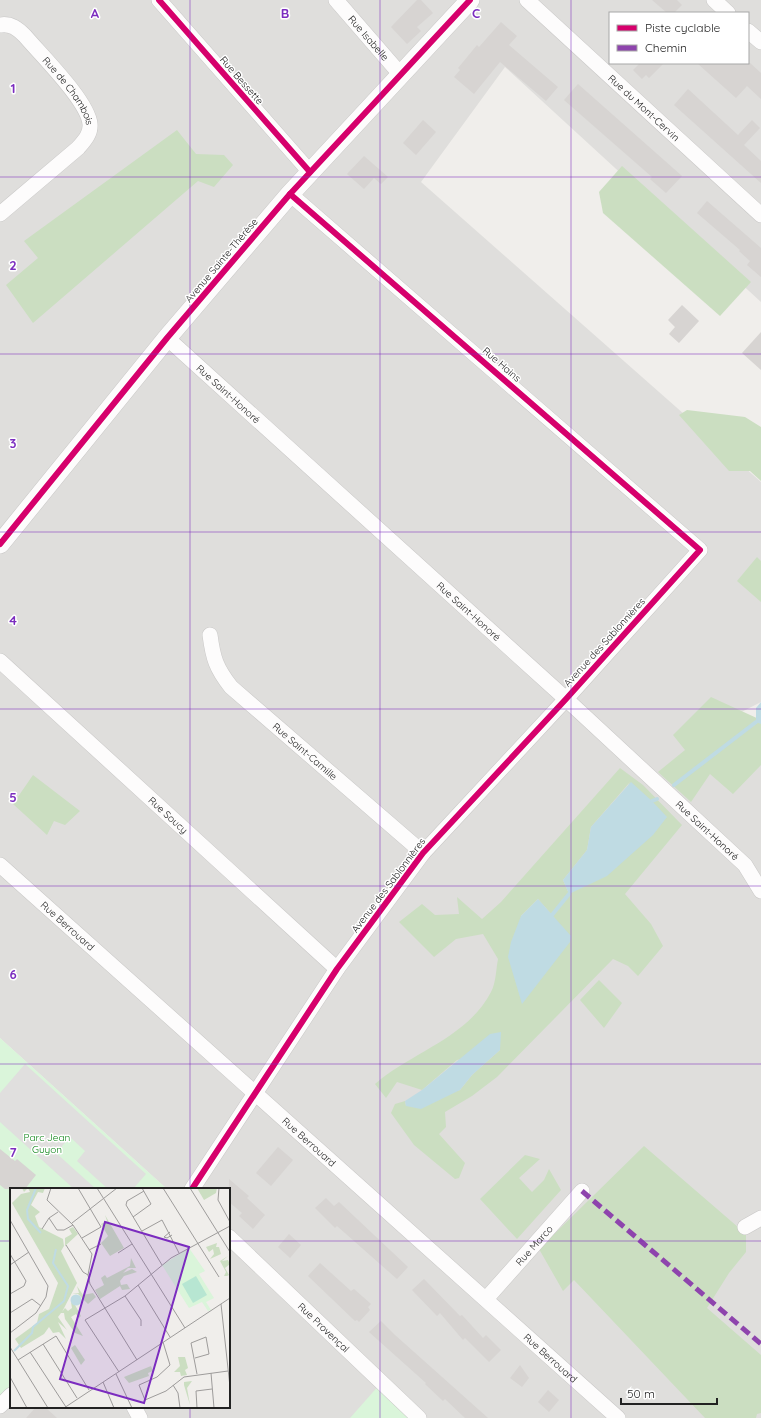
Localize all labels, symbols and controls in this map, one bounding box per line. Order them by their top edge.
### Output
text: A [91,5,100,21]
text: B [281,5,289,21]
text: C [472,5,480,21]
legend [609,12,749,64]
street label: Rue Isabelle [345,13,392,64]
text: Piste cyclable [645,20,721,35]
text: Chemin [645,40,687,55]
street label: Rue Bessette [217,53,267,108]
street label: Rue de Chambois [40,54,96,126]
street label: Rue du Mont-Cervin [605,72,682,144]
text: 1 [10,80,16,96]
street label: Avenue Sainte-Thérèse [182,215,261,305]
text: 2 [9,257,17,273]
street label: Rue Hains [480,344,524,385]
street label: Rue Saint-Honoré [193,362,263,427]
text: 3 [10,435,17,451]
street label: Rue Saint-Honoré [434,579,503,644]
street label: Avenue des Sablonnières [561,595,648,690]
text: 4 [9,612,17,628]
street label: Rue Saint-Camille [270,720,340,783]
text: 5 [9,789,17,805]
street label: Rue Soucy [146,794,190,836]
street label: Rue Saint-Honoré [673,798,742,863]
street label: Avenue des Sablonnières [348,835,428,935]
street label: Rue Berrouard [38,899,97,954]
text: 6 [9,966,17,982]
street label: Rue Berrouard [279,1115,339,1170]
park label: Parc Jean Guyon [24,1131,70,1156]
text: 7 [9,1144,17,1160]
inset map [10,1188,230,1408]
street label: Rue Marco [513,1223,556,1268]
street label: Rue Provençal [295,1300,352,1355]
street label: Rue Berrouard [521,1331,580,1386]
scale bar [621,1380,717,1406]
text: 50 m [627,1386,655,1401]

